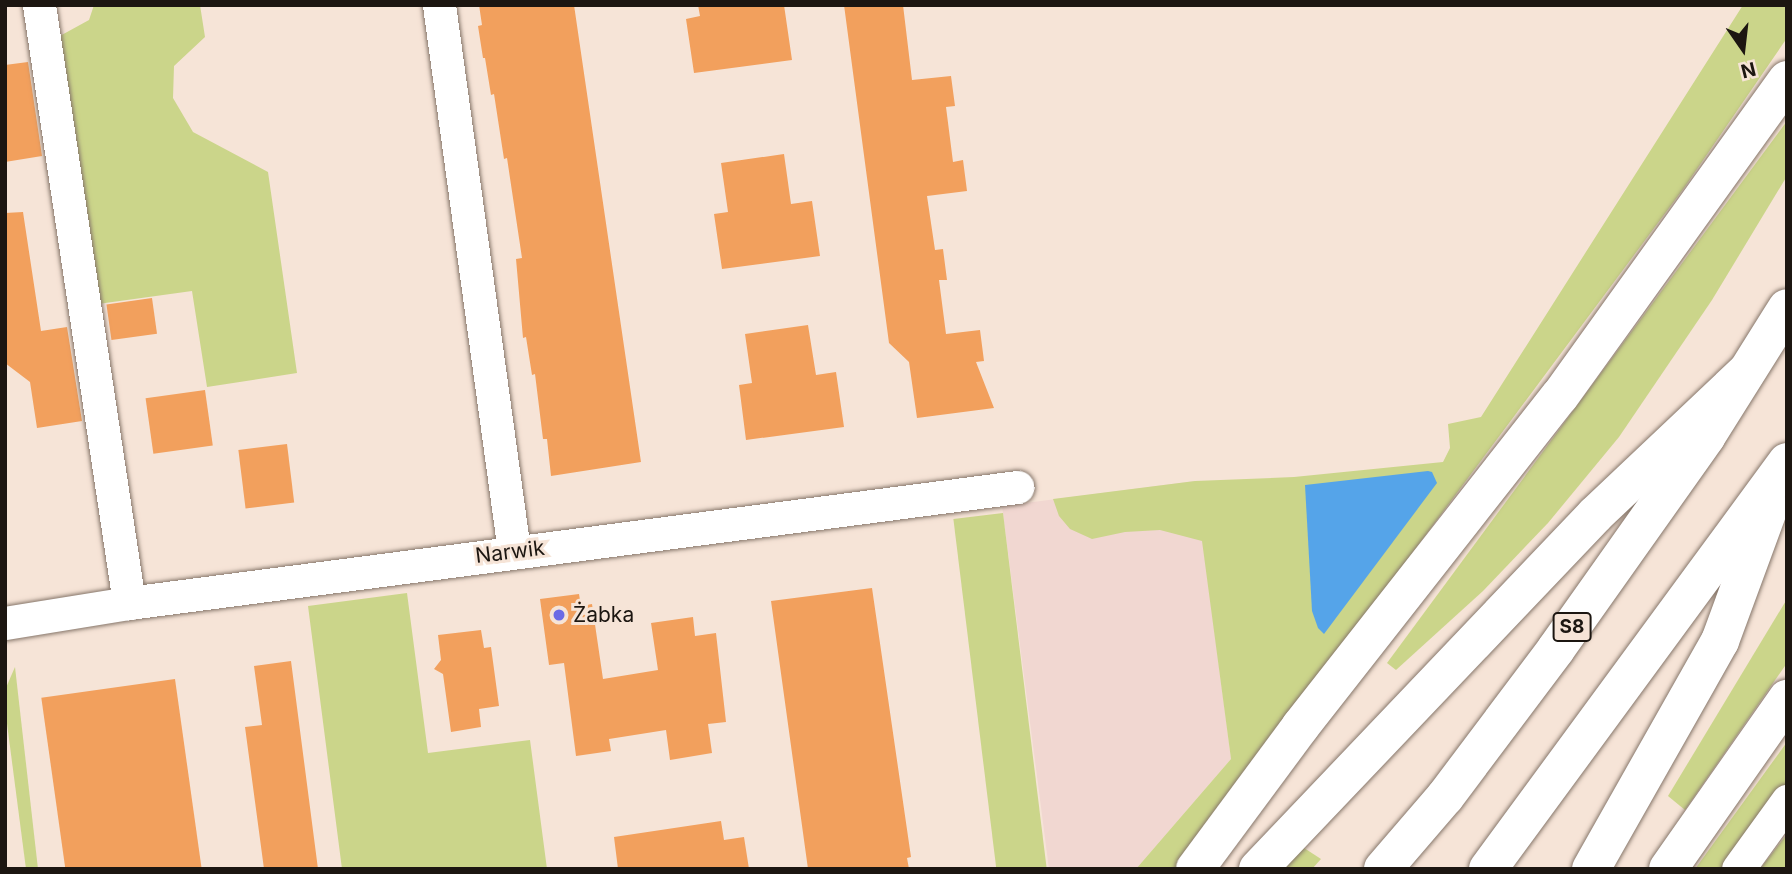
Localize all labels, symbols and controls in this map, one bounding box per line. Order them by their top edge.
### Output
north arrow [1708,14,1778,84]
text: N [1738,57,1758,83]
street label: Narwik [474,535,546,569]
place label: Żabka [573,602,634,628]
marker: Żabka [551,607,567,623]
road number: S8 [1551,612,1593,642]

